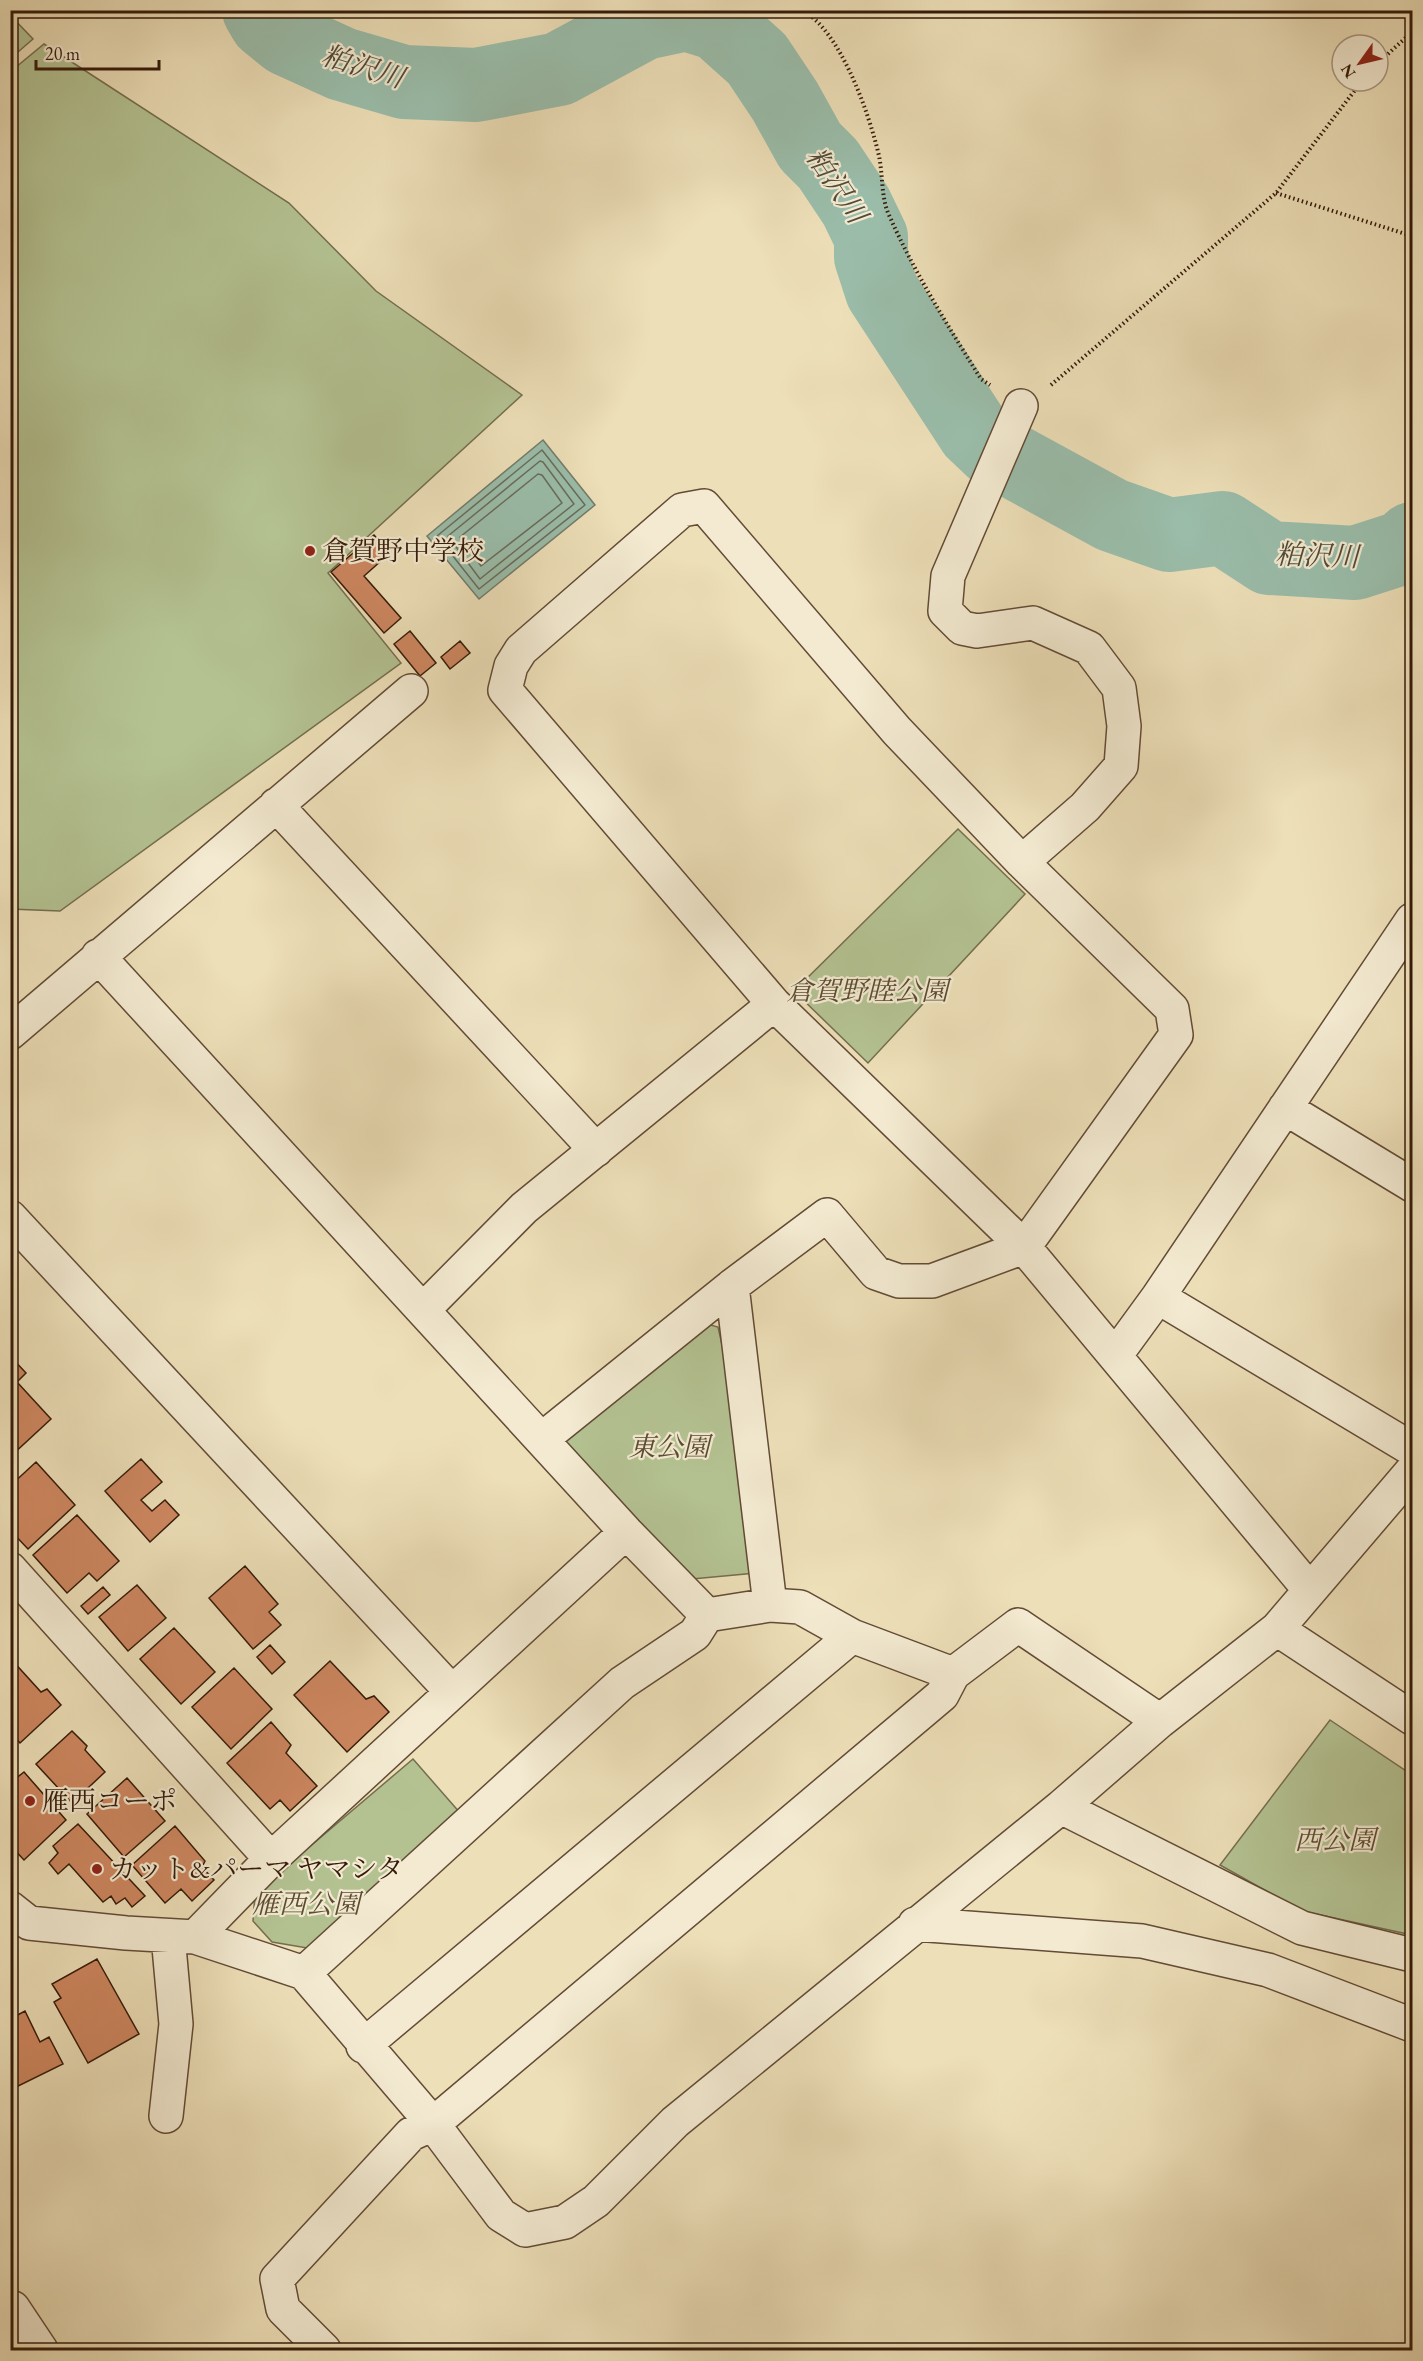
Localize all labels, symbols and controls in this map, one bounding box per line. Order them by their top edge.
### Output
scale bar [36,33,159,71]
north arrow [1330,33,1390,93]
water label: 粕沢川 [318,37,411,96]
text: 20 m [45,42,80,65]
text: N [1336,60,1360,82]
water label: 粕沢川 [799,140,877,232]
place label: 倉賀野中学校 [322,533,484,568]
water label: 粕沢川 [1274,536,1363,575]
marker: 倉賀野中学校 [303,544,317,558]
park label: 倉賀野睦公園 [786,973,952,1008]
park label: 東公園 [629,1429,713,1464]
place label: 雁西コーポ [42,1783,177,1818]
marker: 雁西コーポ [23,1794,37,1808]
park label: 西公園 [1295,1822,1379,1857]
place label: カット&パーマ ヤマシタ [109,1851,403,1886]
marker: カット&パーマ ヤマシタ [90,1862,104,1876]
park label: 雁西公園 [252,1886,364,1921]

